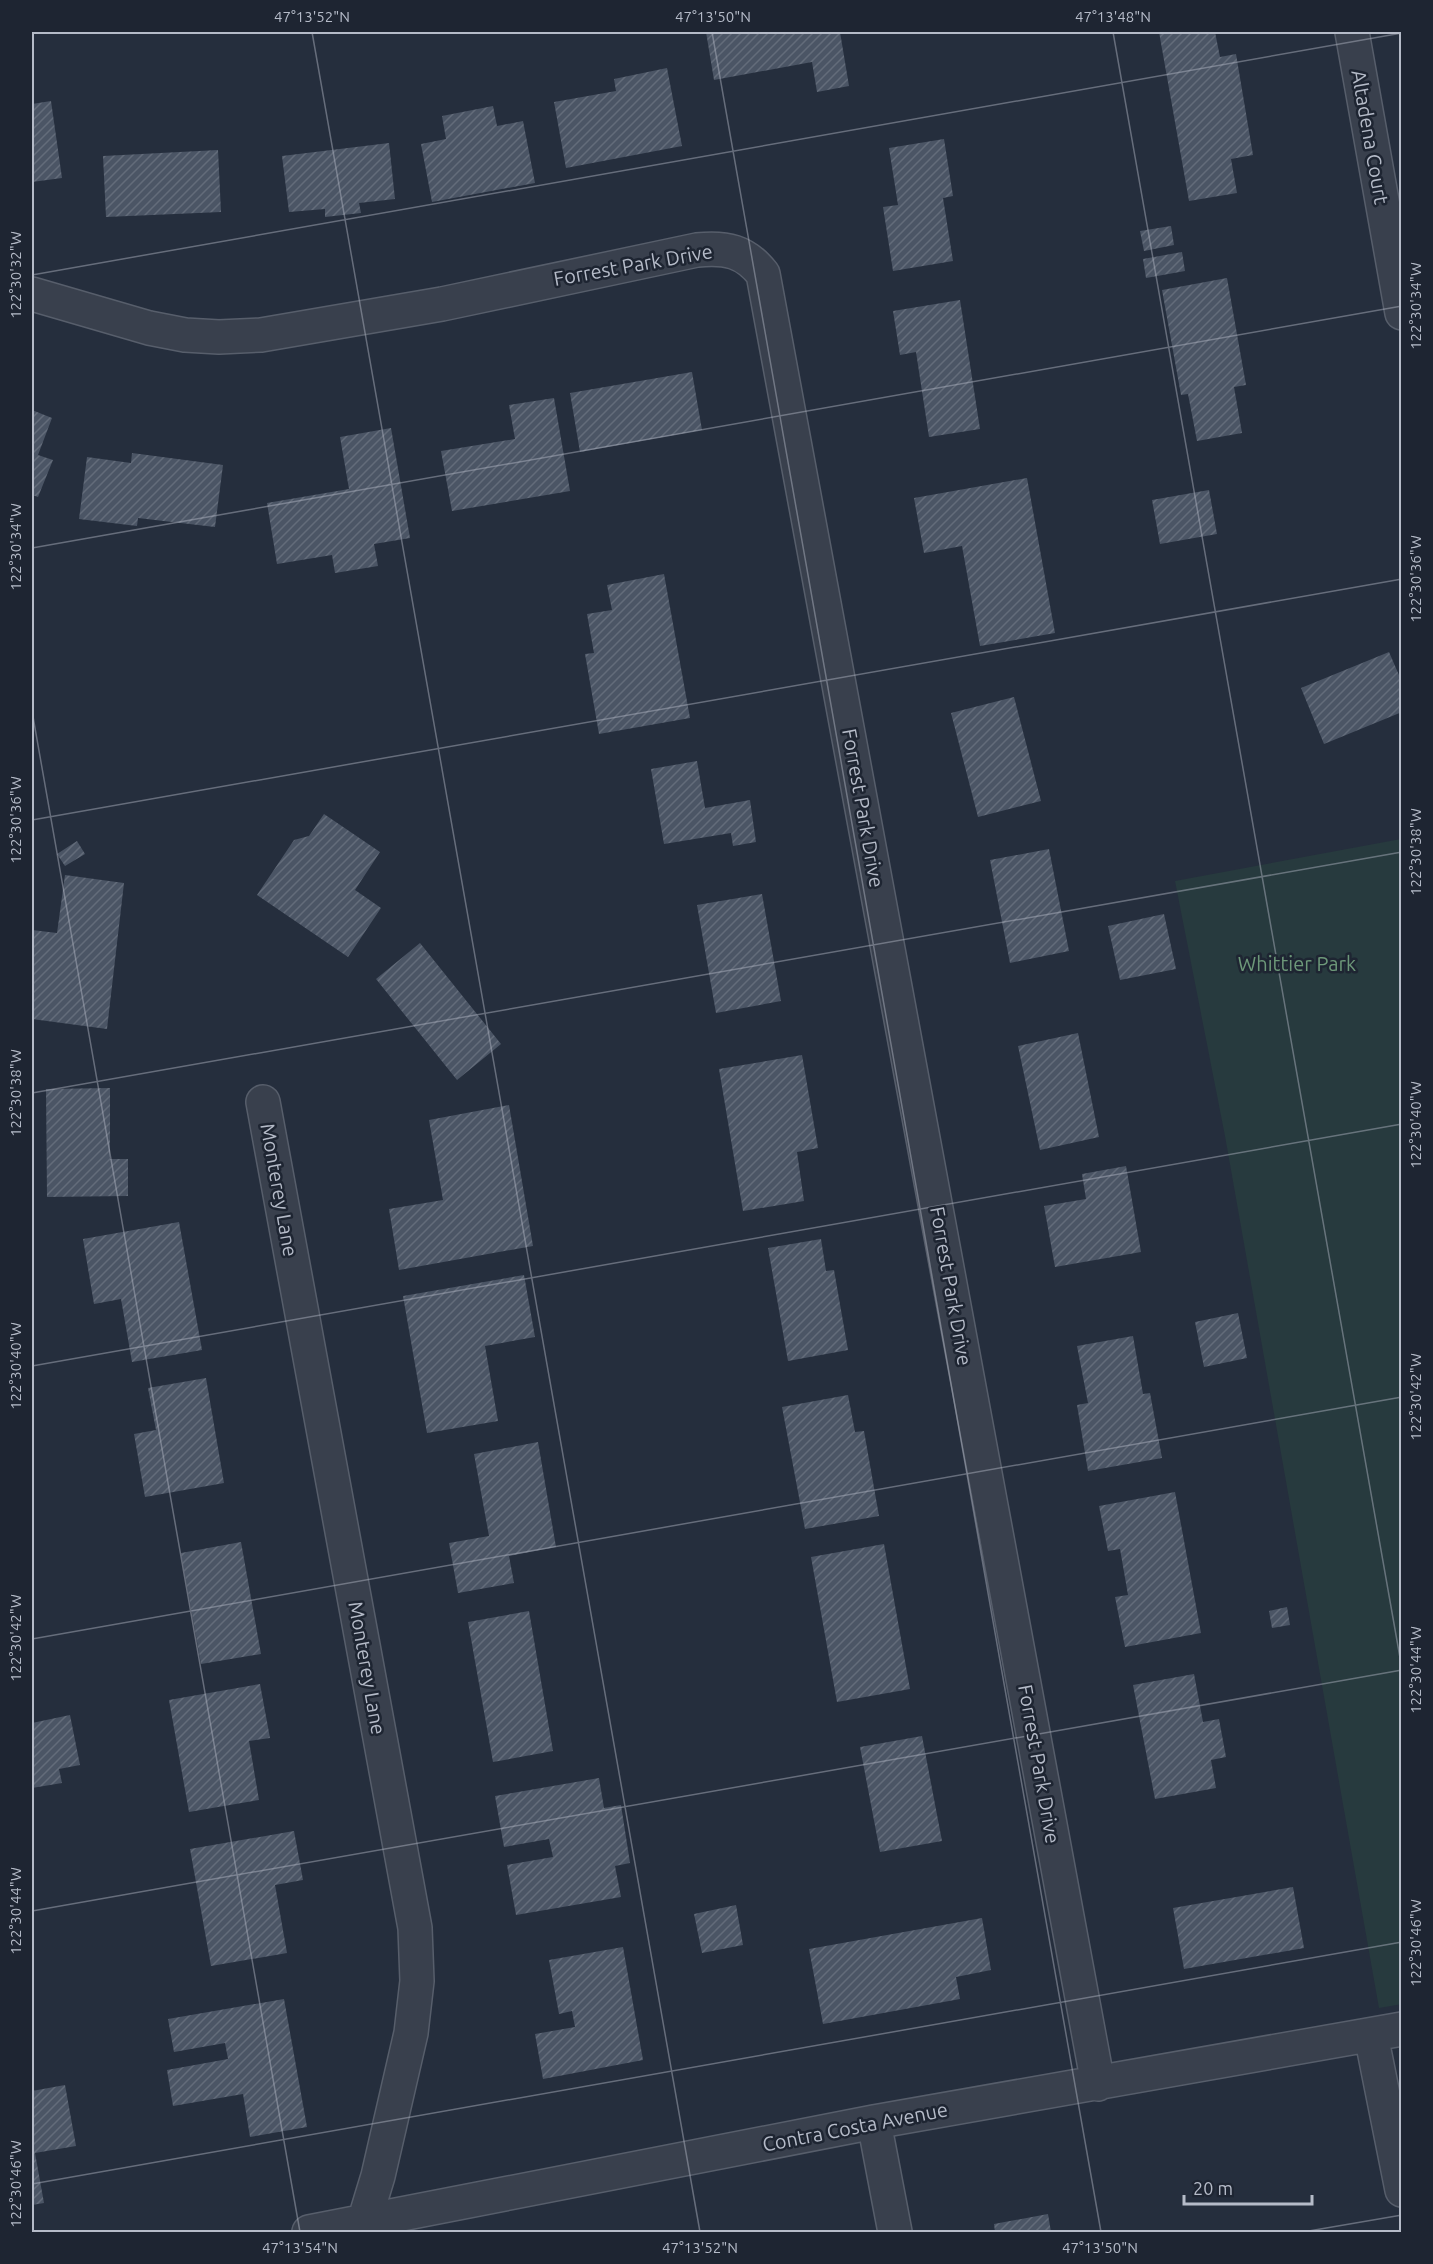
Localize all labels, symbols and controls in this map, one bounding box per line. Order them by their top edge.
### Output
text: 47°13'52"N [274,8,350,25]
text: 47°13'50"N [675,8,751,25]
text: 47°13'48"N [1075,8,1151,25]
street label: Altadena Court [1347,68,1394,206]
text: 122°30'32"W [7,231,24,319]
street label: Forrest Park Drive [552,239,714,290]
text: 122°30'34"W [1407,262,1424,350]
text: 122°30'34"W [7,503,24,591]
text: 122°30'36"W [1407,535,1424,623]
street label: Forrest Park Drive [838,727,889,889]
text: 122°30'36"W [7,776,24,864]
text: 122°30'38"W [1407,808,1424,896]
park label: Whittier Park [1238,952,1356,975]
text: 122°30'38"W [7,1049,24,1137]
text: 122°30'40"W [1407,1081,1424,1169]
street label: Monterey Lane [256,1121,303,1258]
street label: Forrest Park Drive [926,1205,977,1367]
text: 122°30'40"W [7,1322,24,1410]
text: 122°30'42"W [1407,1353,1424,1441]
text: 122°30'42"W [7,1594,24,1682]
street label: Monterey Lane [344,1599,391,1736]
text: 122°30'44"W [1407,1626,1424,1714]
street label: Forrest Park Drive [1014,1683,1065,1845]
text: 122°30'44"W [7,1867,24,1955]
text: 122°30'46"W [1407,1899,1424,1987]
street label: Contra Costa Avenue [760,2097,950,2156]
text: 122°30'46"W [7,2140,24,2228]
scale bar [1184,2168,1312,2206]
text: 20 m [1193,2178,1233,2198]
text: 47°13'54"N [262,2239,338,2256]
text: 47°13'52"N [662,2239,738,2256]
text: 47°13'50"N [1062,2239,1138,2256]

